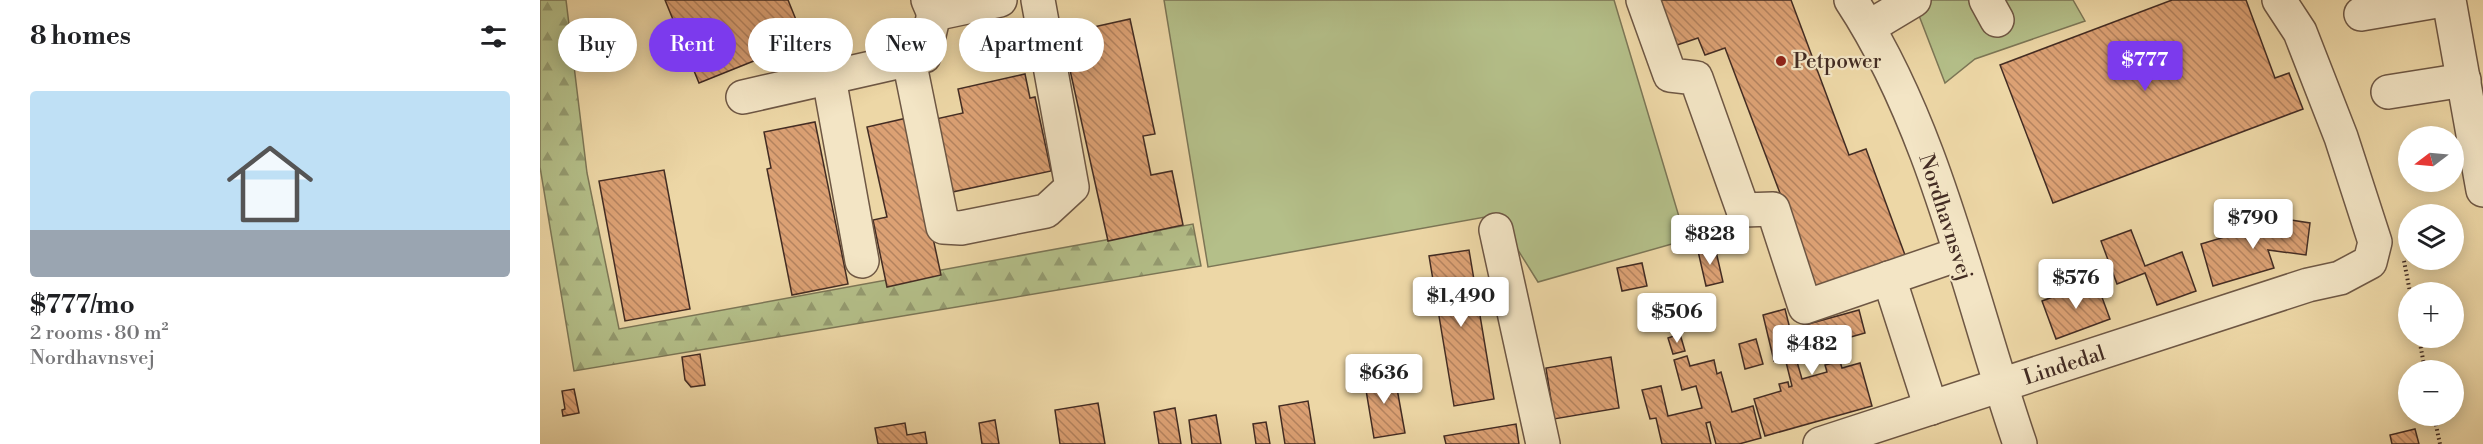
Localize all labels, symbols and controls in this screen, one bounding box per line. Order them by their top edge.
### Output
chip: Buy [558,18,637,72]
chip: Rent [649,18,736,72]
chip: Filters [748,18,853,72]
chip: New [865,18,947,72]
chip: Apartment [959,18,1104,72]
text: 8 homes [30,20,131,52]
icon: filters [477,20,510,53]
pin: $777 [2109,41,2181,92]
text: $777 [2122,48,2168,73]
place label: Petpower [1793,49,1882,75]
marker: Petpower [1774,54,1788,68]
north arrow [2398,126,2464,192]
map controls [2398,126,2464,426]
icon: home [216,130,324,238]
street label: Nordhavnsvej [1912,151,1978,284]
pin: $790 [2217,199,2289,250]
button: layers [2398,204,2464,270]
text: $790 [2228,206,2278,231]
pin: $828 [1674,215,1746,266]
text: $828 [1685,222,1735,247]
pin: $576 [2040,259,2112,310]
text: $576 [2052,266,2100,291]
pin: $1,490 [1412,277,1510,328]
button: + [2398,282,2464,348]
text: $1,490 [1427,284,1495,309]
text: $777/mo [30,289,135,321]
pin: $506 [1641,293,1713,344]
text: $506 [1651,300,1703,325]
text: 2 rooms · 80 m² [30,321,168,346]
pin: $482 [1776,325,1848,376]
text: $482 [1787,332,1837,357]
street label: Lindedal [2020,341,2109,391]
text: Nordhavnsvej [30,346,155,371]
pin: $636 [1348,354,1420,405]
button: − [2398,360,2464,426]
text: $636 [1359,361,1409,386]

